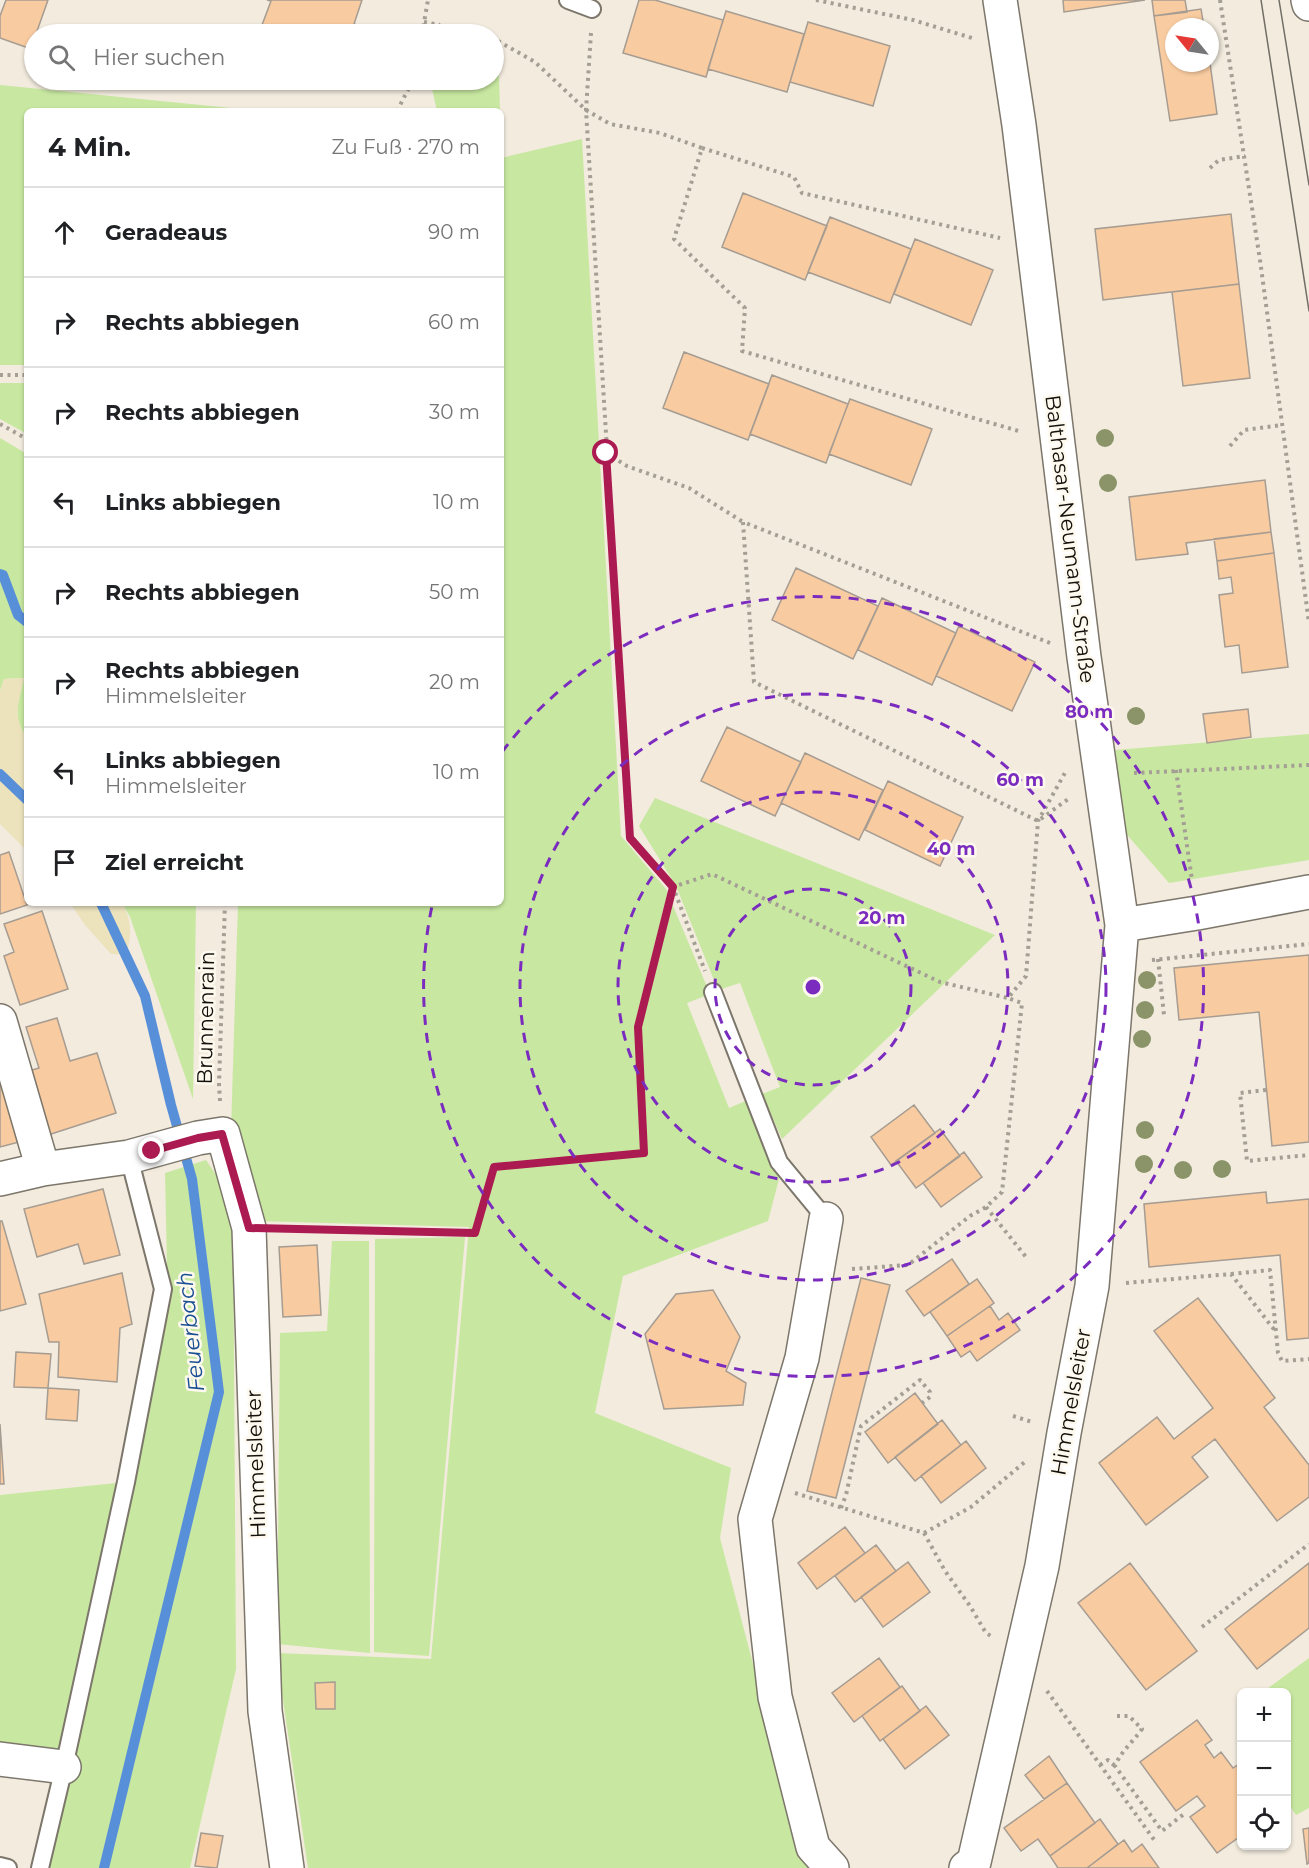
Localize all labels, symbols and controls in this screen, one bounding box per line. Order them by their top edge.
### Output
north arrow [1165,18,1219,72]
search box [24,24,504,90]
icon: search [45,41,78,74]
text: Hier suchen [93,44,225,71]
text: 4 Min. [48,131,131,163]
text: Zu Fuß · 270 m [331,135,480,159]
icon: ahead [48,216,81,249]
text: Geradeaus [105,219,227,246]
text: 90 m [428,220,480,244]
icon: right [48,306,81,339]
text: Rechts abbiegen [105,309,300,336]
text: 60 m [428,310,480,334]
street label: Balthasar-Neumann-Straße [1040,393,1101,685]
icon: right [48,396,81,429]
text: Rechts abbiegen [105,399,300,426]
text: 30 m [429,400,480,424]
route start [592,439,618,465]
icon: left [48,486,81,519]
text: Links abbiegen [105,489,281,516]
text: 10 m [433,490,480,514]
icon: right [48,576,81,609]
text: Rechts abbiegen [105,579,300,606]
text: 50 m [429,580,480,604]
text: Rechts abbiegen [105,657,300,684]
icon: right [48,666,81,699]
text: 20 m [429,670,480,694]
text: Himmelsleiter [105,684,247,708]
text: 80 m [1065,701,1113,723]
text: Links abbiegen [105,747,281,774]
icon: left [48,756,81,789]
text: 10 m [433,760,480,784]
text: 60 m [996,769,1044,791]
text: Himmelsleiter [105,774,247,798]
text: 40 m [927,838,975,860]
icon: arrive [48,846,81,879]
text: Ziel erreicht [105,849,244,876]
text: 20 m [859,907,905,929]
street label: Brunnenrain [192,951,219,1085]
centre of rings [803,977,823,997]
route end [138,1137,164,1163]
water label: Feuerbach [171,1271,210,1393]
street label: Himmelsleiter [1045,1326,1096,1477]
street label: Himmelsleiter [240,1389,271,1539]
map controls [1237,1688,1291,1850]
button: + [1237,1688,1291,1742]
button: − [1237,1742,1291,1796]
button: locate [1237,1796,1291,1850]

